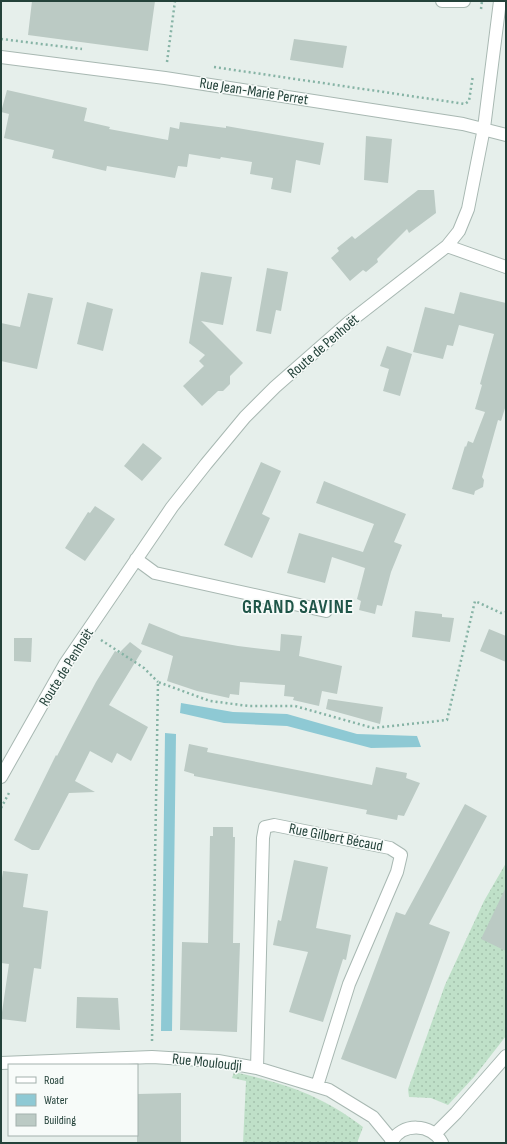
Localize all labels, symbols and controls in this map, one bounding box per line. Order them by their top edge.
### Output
street label: Rue Jean-Marie Perret [198,74,310,110]
street label: Route de Penhoët [284,310,363,383]
district label: GRAND SAVINE [242,596,354,619]
street label: Route de Penhoët [35,624,98,710]
street label: Rue Gilbert Bécaud [287,819,384,856]
street label: Rue Mouloudji [171,1049,243,1076]
legend [8,1064,138,1136]
text: Road [44,1073,64,1088]
text: Water [44,1093,68,1108]
text: Building [44,1113,76,1128]

